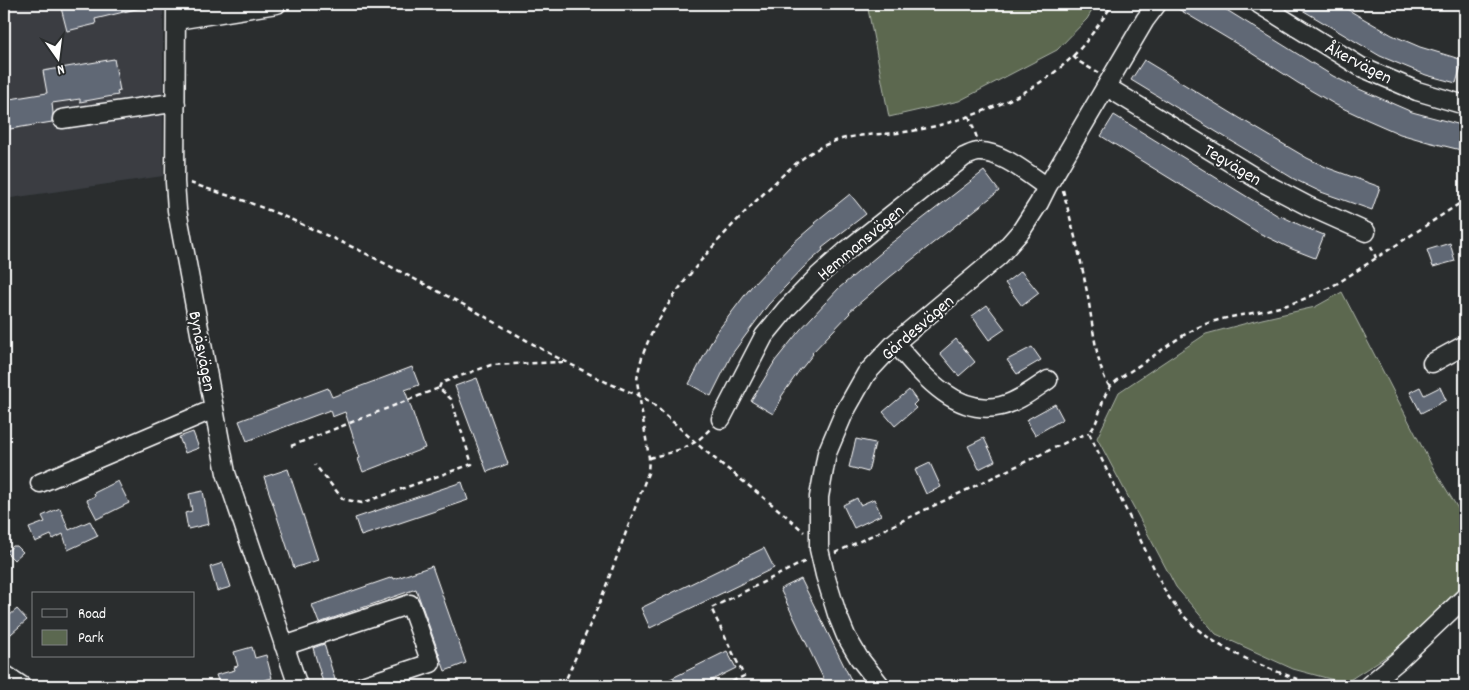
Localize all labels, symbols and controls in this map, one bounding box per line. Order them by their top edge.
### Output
north arrow [32,32,82,82]
street label: Åkervägen [1320,37,1396,92]
text: N [55,58,66,79]
street label: Tegvägen [1198,139,1265,193]
street label: Hemmansvägen [813,200,911,288]
street label: Gärdesvägen [877,290,961,368]
street label: Bynäsvägen [181,309,221,394]
legend [32,592,195,658]
text: Road [78,604,106,626]
text: Park [78,628,104,650]

